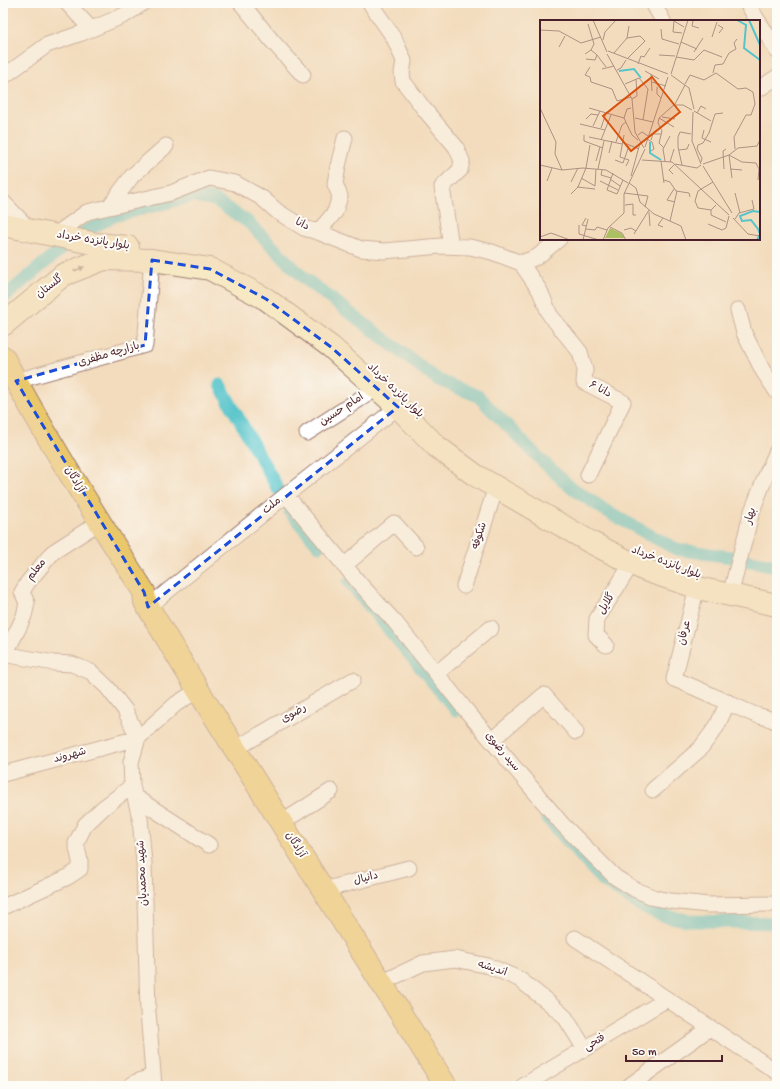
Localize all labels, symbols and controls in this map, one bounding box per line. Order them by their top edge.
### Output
inset map [540,20,760,240]
street label: دانا [293,216,311,234]
street label: بلوار پانزده خرداد [56,228,131,253]
one-way arrow [73,265,85,271]
street label: گلستان [33,271,66,301]
street label: بازارچه مظفری [76,340,141,370]
street label: بلوار پانزده خرداد [364,360,426,421]
street label: دانا ۶ [587,378,614,401]
street label: امام حسین [317,391,367,429]
street label: آزادگان [62,464,89,496]
street label: ملت [260,494,284,517]
street label: بهار [742,506,759,527]
street label: شکوفه [469,521,490,551]
street label: بلوار پانزده خرداد [629,543,703,582]
street label: معلم [24,556,50,584]
street label: گلایل [594,590,618,617]
street label: عرفان [675,619,694,647]
street label: رضوی [279,702,309,726]
street label: سید رضوی [482,730,522,774]
street label: شهروند [52,746,88,766]
street label: آزادگان [282,829,310,861]
street label: شهید محمدیان [134,840,151,906]
street label: دانیال [352,869,380,888]
street label: اندیشه [476,958,509,979]
street label: فتحی [582,1031,608,1054]
scale bar [626,1037,722,1063]
text: 50 m [632,1046,657,1060]

